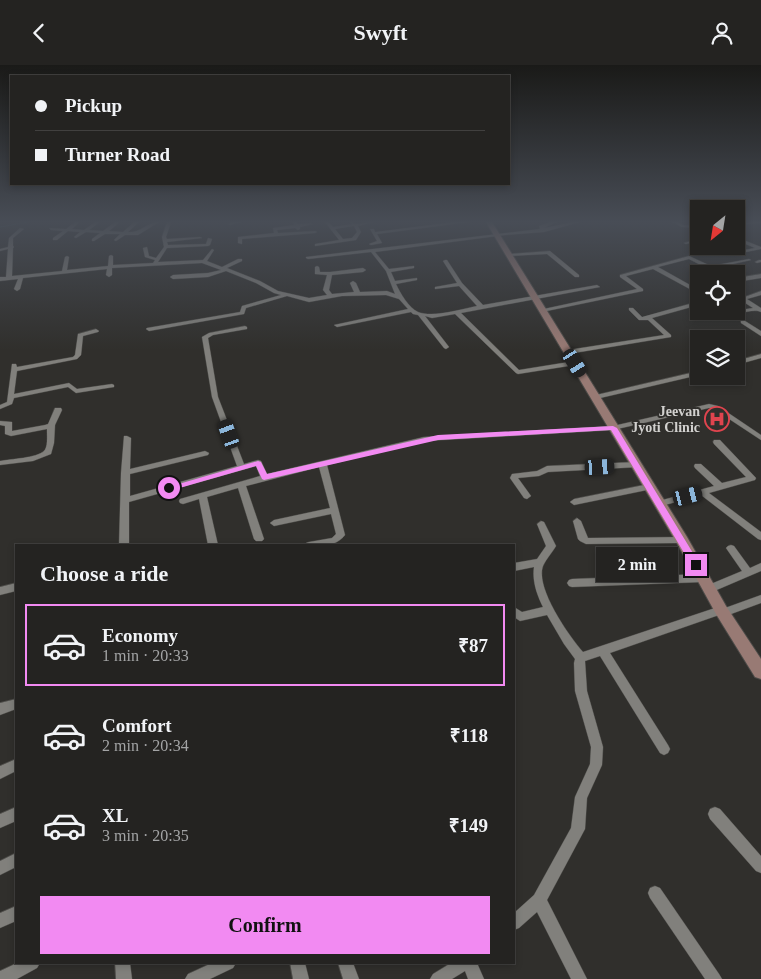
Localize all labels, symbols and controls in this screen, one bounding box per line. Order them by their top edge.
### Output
icon: back [25,19,53,47]
icon: person [708,19,736,47]
text: Swyft [354,20,407,45]
text: Pickup [65,95,122,116]
text: Turner Road [65,144,170,165]
north arrow [690,200,745,255]
map controls [690,200,745,385]
button: locate [690,265,745,320]
button: layers [690,330,745,385]
car [560,346,589,380]
place label: Jeevan Jyoti Clinic [631,404,700,435]
hospital icon: Jeevan Jyoti Clinic [704,406,730,432]
car [216,417,241,451]
car [584,459,615,475]
route start [158,477,180,499]
car [671,485,704,507]
callout: 2 min [596,547,678,583]
route end [685,554,707,576]
text: 2 min [618,556,656,573]
text: Choose a ride [40,561,168,586]
icon: car [42,623,87,668]
text: Economy [102,625,178,646]
text: ₹87 [458,635,488,656]
text: 1 min · 20:33 [102,647,189,664]
icon: car [42,713,87,758]
text: Comfort [102,715,172,736]
text: ₹118 [450,725,488,746]
text: 2 min · 20:34 [102,737,189,754]
icon: car [42,803,87,848]
text: XL [102,805,128,826]
text: ₹149 [449,815,488,836]
text: 3 min · 20:35 [102,827,189,844]
button: Confirm [40,896,490,954]

